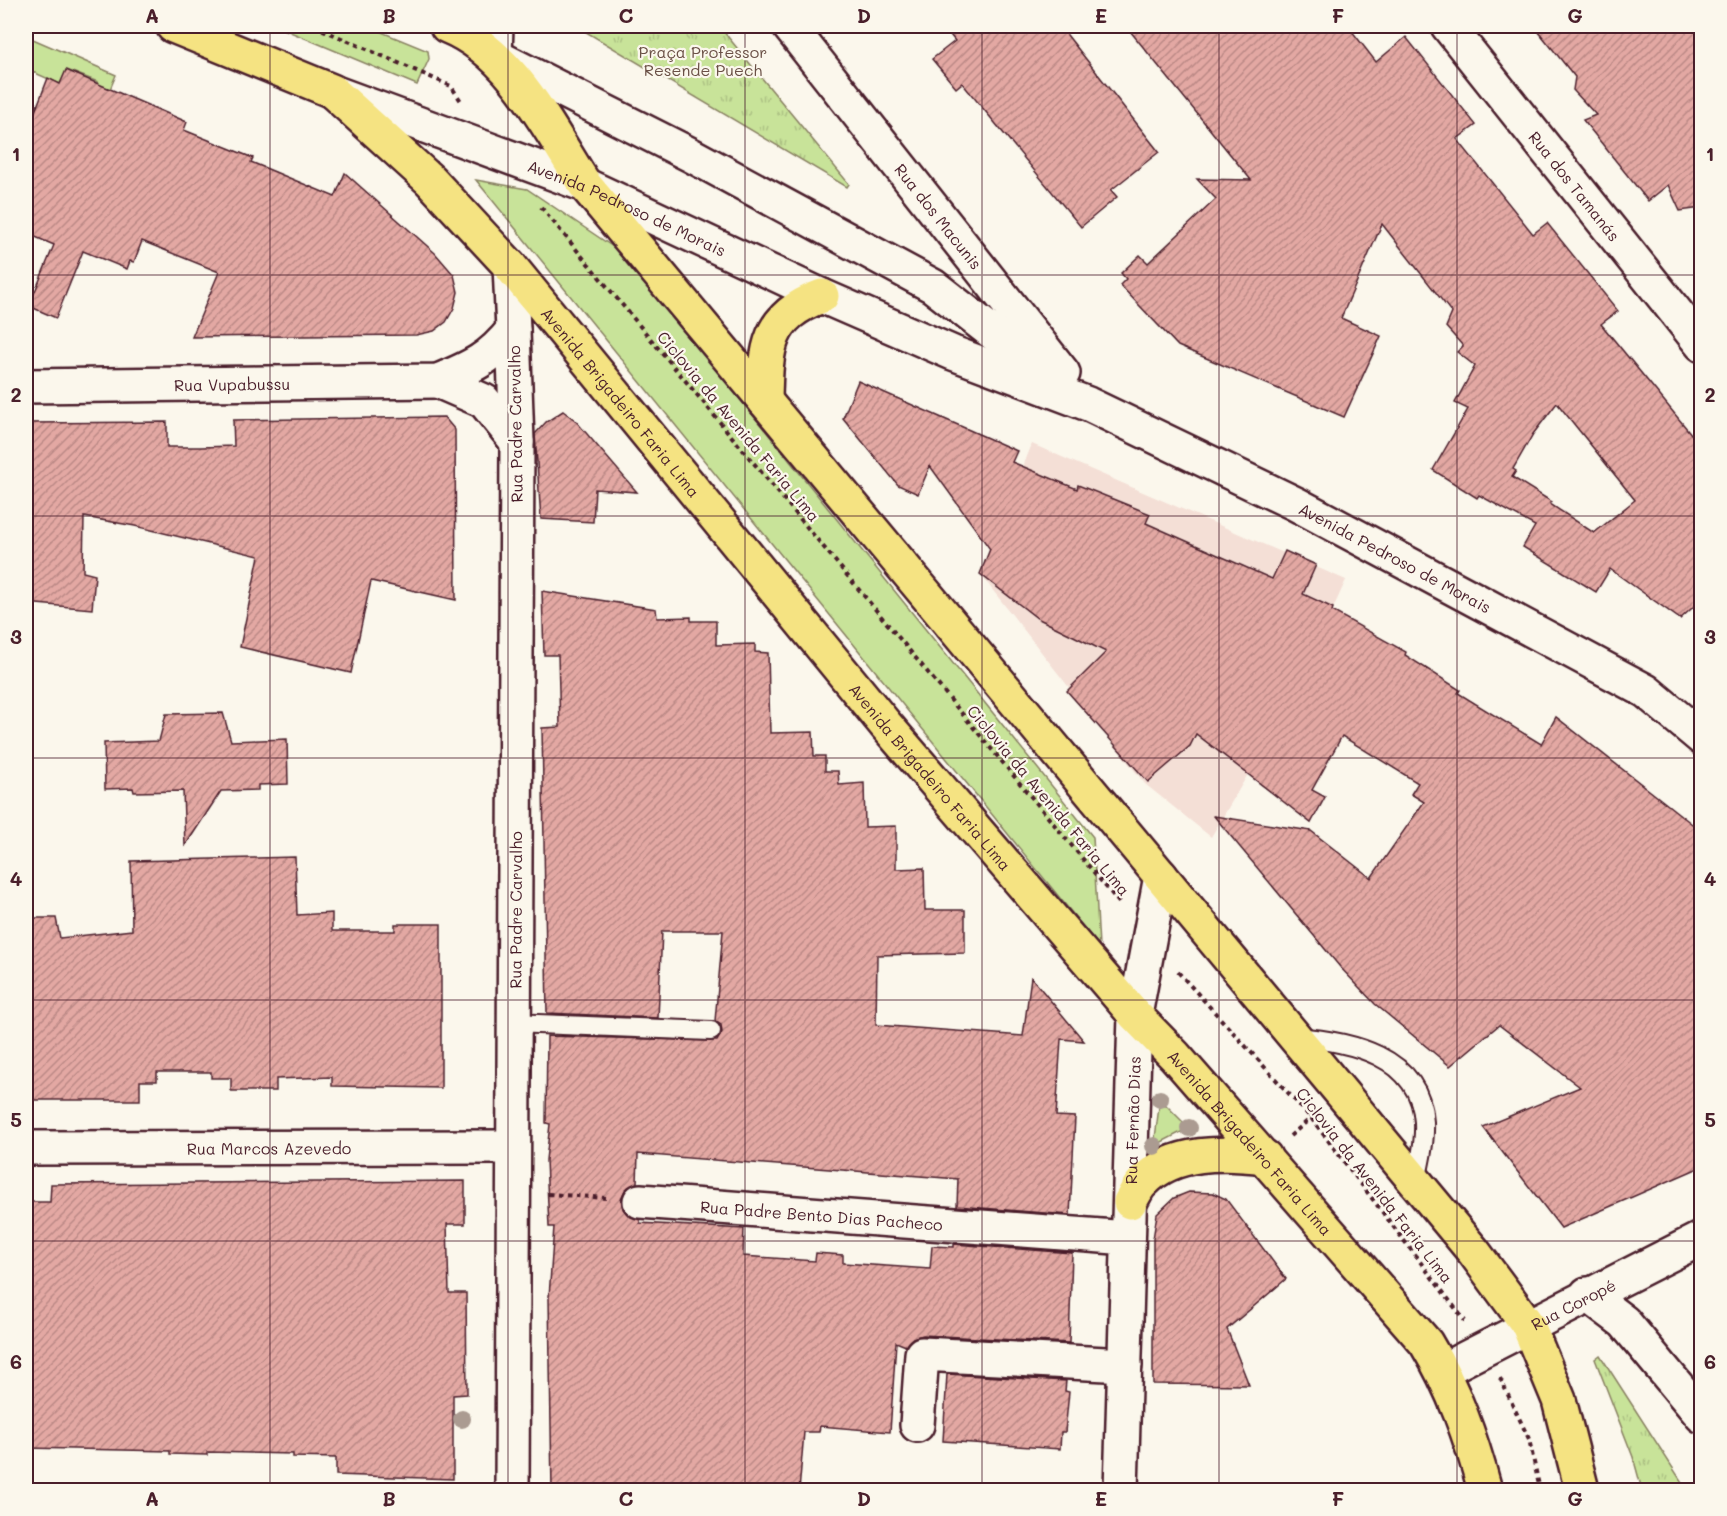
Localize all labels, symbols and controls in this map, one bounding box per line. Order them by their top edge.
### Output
text: A [145,2,159,28]
text: B [382,2,396,28]
text: C [619,2,634,28]
text: D [857,2,871,28]
text: E [1095,2,1107,28]
text: F [1332,2,1345,28]
text: G [1567,2,1583,28]
park label: Praça Professor Resende Puech [639,41,767,80]
street label: Rua dos Tamanás [1525,126,1625,245]
text: 1 [12,140,20,166]
text: 1 [1706,140,1714,166]
street label: Avenida Pedroso de Morais [525,154,730,260]
street label: Rua dos Macunis [891,159,987,273]
street label: Avenida Brigadeiro Faria Lima [537,302,705,501]
street label: Ciclovia da Avenida Faria Lima [653,326,825,526]
street label: Rua Padre Carvalho [503,345,527,503]
street label: Rua Vupabussu [174,372,290,395]
text: 2 [10,381,22,407]
text: 2 [1704,381,1716,407]
street label: Avenida Pedroso de Morais [1296,497,1495,617]
text: 3 [10,623,22,649]
text: 3 [1704,623,1716,649]
street label: Avenida Brigadeiro Faria Lima [845,678,1016,874]
street label: Ciclovia da Avenida Faria Lima [963,700,1135,900]
street label: Rua Padre Carvalho [504,831,526,989]
text: 4 [10,865,23,891]
text: 4 [1704,865,1717,891]
street label: Avenida Brigadeiro Faria Lima [1164,1045,1337,1239]
street label: Rua Fernão Dias [1120,1056,1144,1185]
street label: Ciclovia da Avenida Faria Lima [1292,1083,1458,1287]
text: 5 [10,1106,22,1132]
text: 5 [1704,1106,1716,1132]
street label: Rua Marcos Azevedo [187,1137,351,1158]
street label: Rua Padre Bento Dias Pacheco [699,1195,944,1234]
street label: Rua Coropé [1527,1273,1619,1334]
text: 6 [10,1348,22,1374]
text: 6 [1704,1348,1716,1374]
text: A [145,1485,159,1511]
text: B [382,1485,396,1511]
text: C [619,1485,634,1511]
text: D [857,1485,871,1511]
text: E [1095,1485,1107,1511]
text: F [1332,1485,1345,1511]
text: G [1567,1485,1583,1511]

